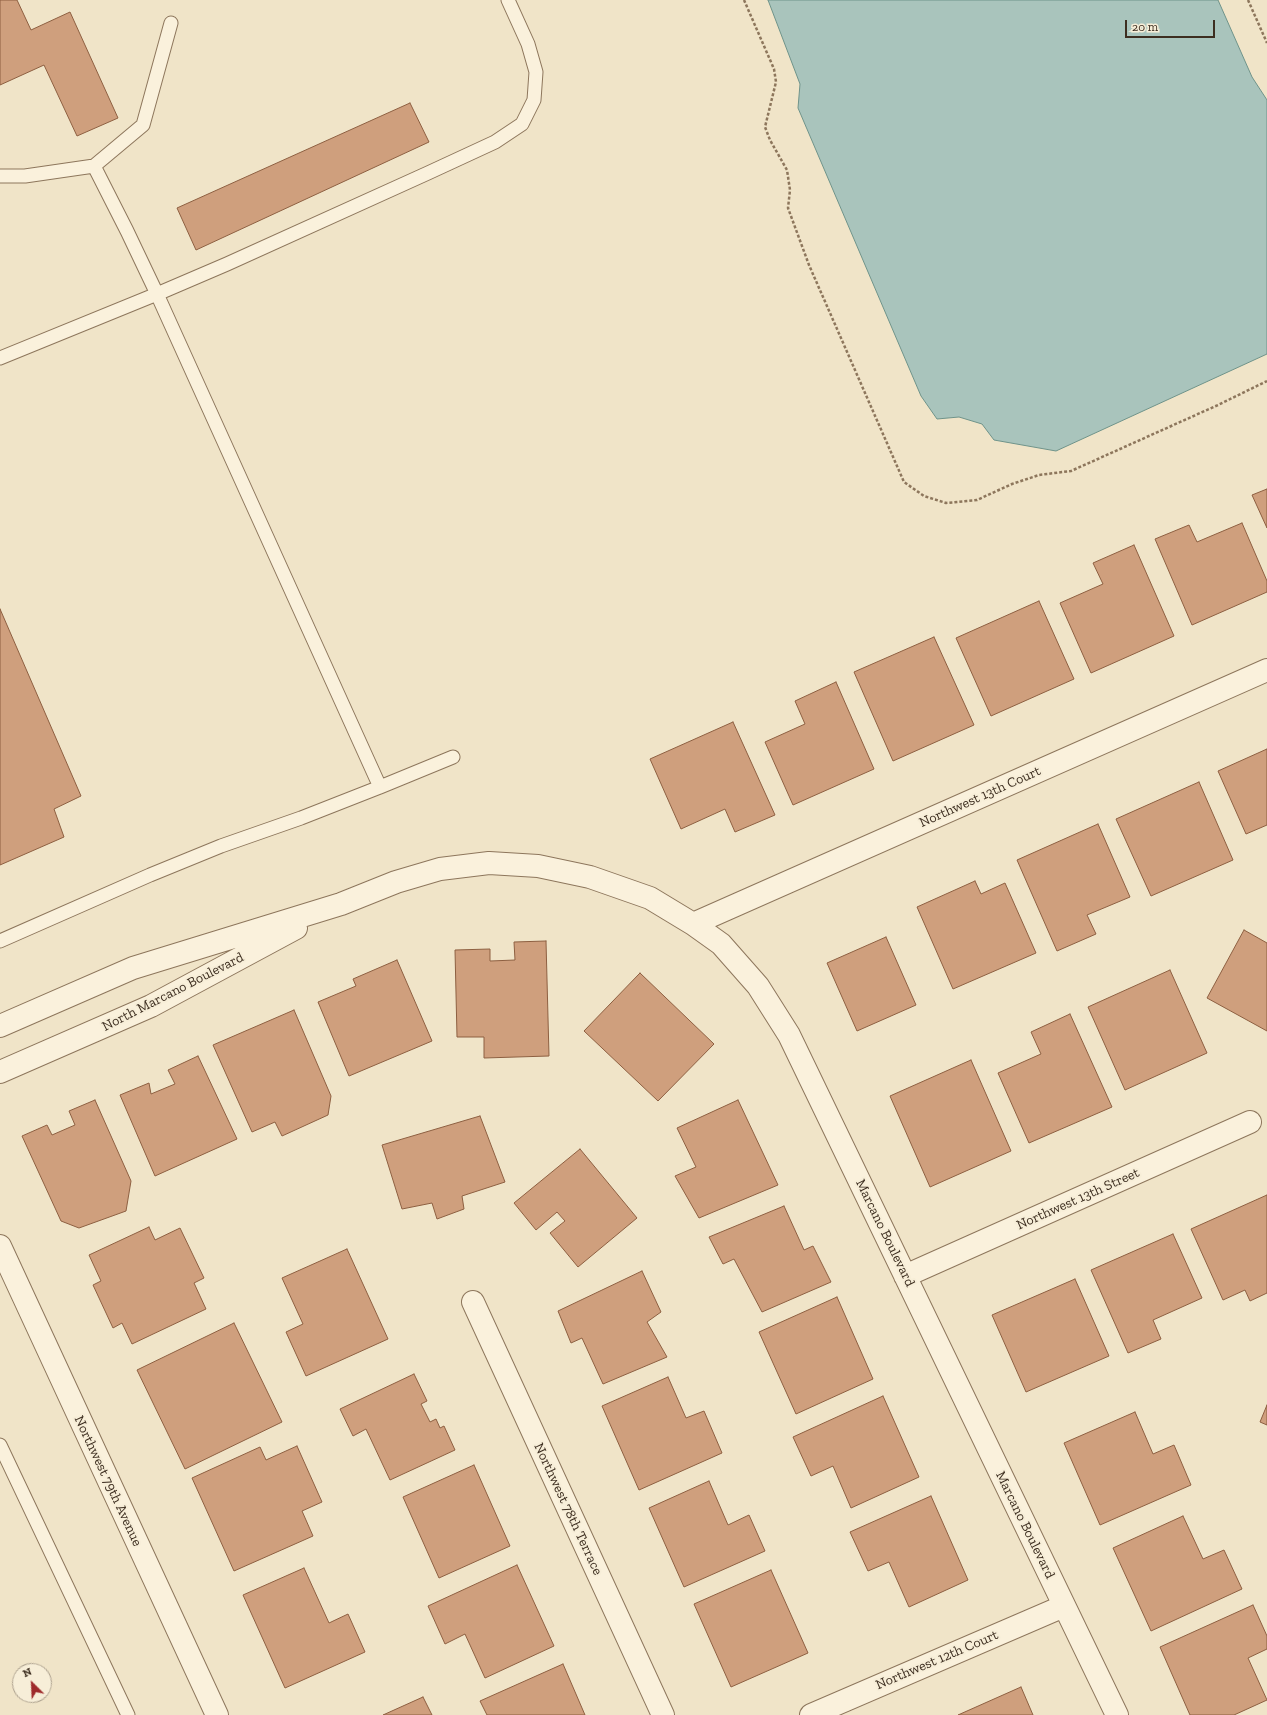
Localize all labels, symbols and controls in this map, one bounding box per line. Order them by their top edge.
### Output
scale bar [1127,12,1217,38]
text: 20 m [1132,20,1158,34]
street label: Northwest 13th Court [917,763,1043,831]
street label: North Marcano Boulevard [99,949,247,1035]
street label: Northwest 13th Street [1014,1164,1142,1234]
street label: Marcano Boulevard [852,1177,918,1289]
street label: Northwest 79th Avenue [70,1413,146,1549]
street label: Northwest 78th Terrace [530,1440,606,1578]
street label: Marcano Boulevard [992,1469,1058,1581]
street label: Northwest 12th Court [873,1627,1001,1693]
north arrow [12,1663,52,1703]
text: N [21,1665,34,1680]

